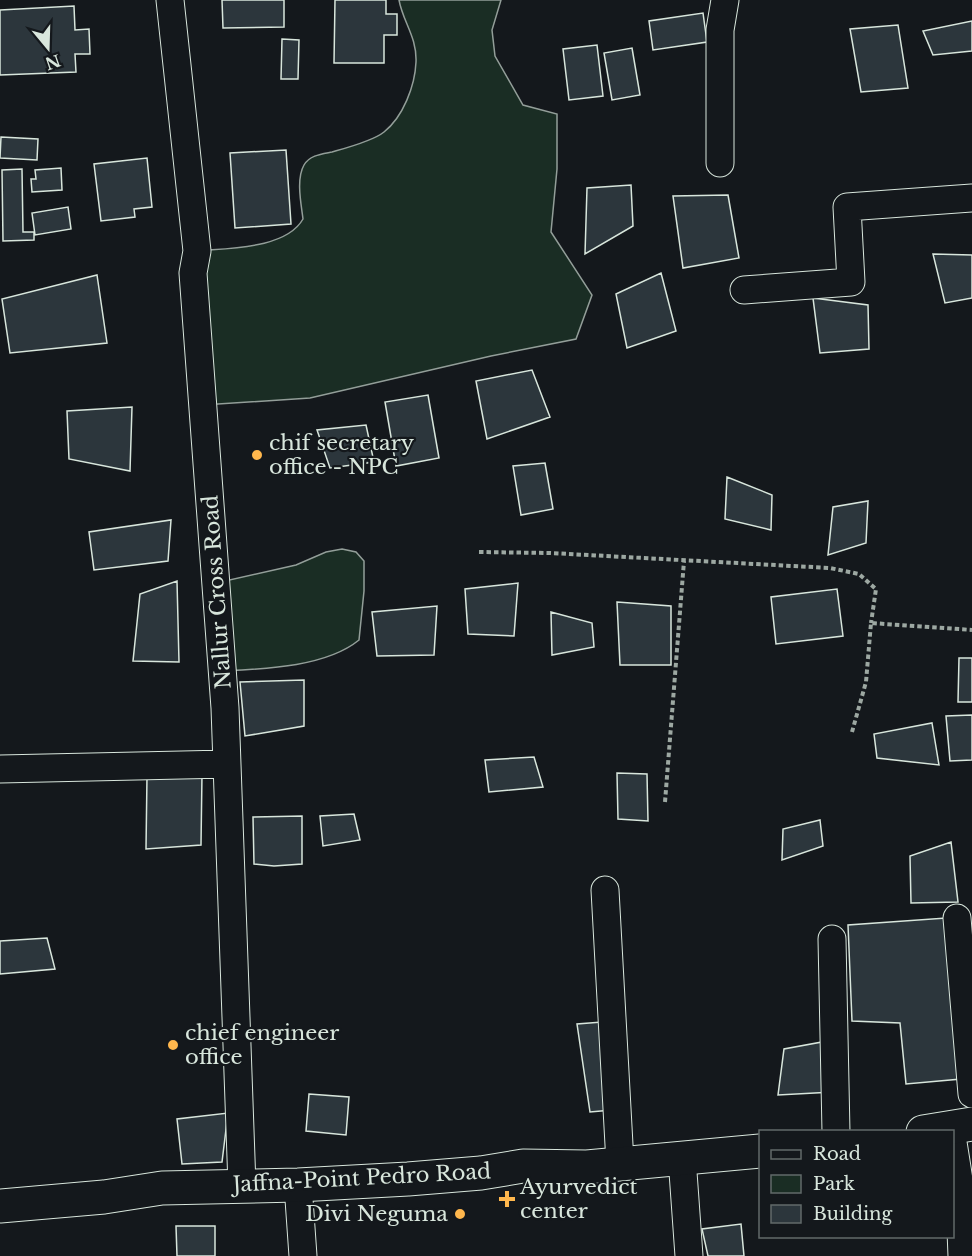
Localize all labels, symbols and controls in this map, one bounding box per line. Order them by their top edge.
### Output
north arrow [18,18,78,78]
text: N [43,50,63,74]
place label: chif secretary office - NPC [269,430,415,480]
marker: chif secretary office - NPC [250,448,264,462]
street label: Nallur Cross Road [197,494,237,690]
place label: chief engineer office [185,1020,339,1070]
marker: chief engineer office [166,1038,180,1052]
legend [759,1130,954,1238]
text: Road [813,1143,861,1165]
street label: Jaffna-Point Pedro Road [229,1158,492,1198]
text: Park [813,1173,855,1195]
place label: Ayurvedict center [519,1174,637,1224]
marker: Ayurvedict center [498,1190,516,1208]
place label: Divi Neguma [305,1201,448,1227]
text: Building [813,1203,892,1225]
marker: Divi Neguma [453,1207,467,1221]

